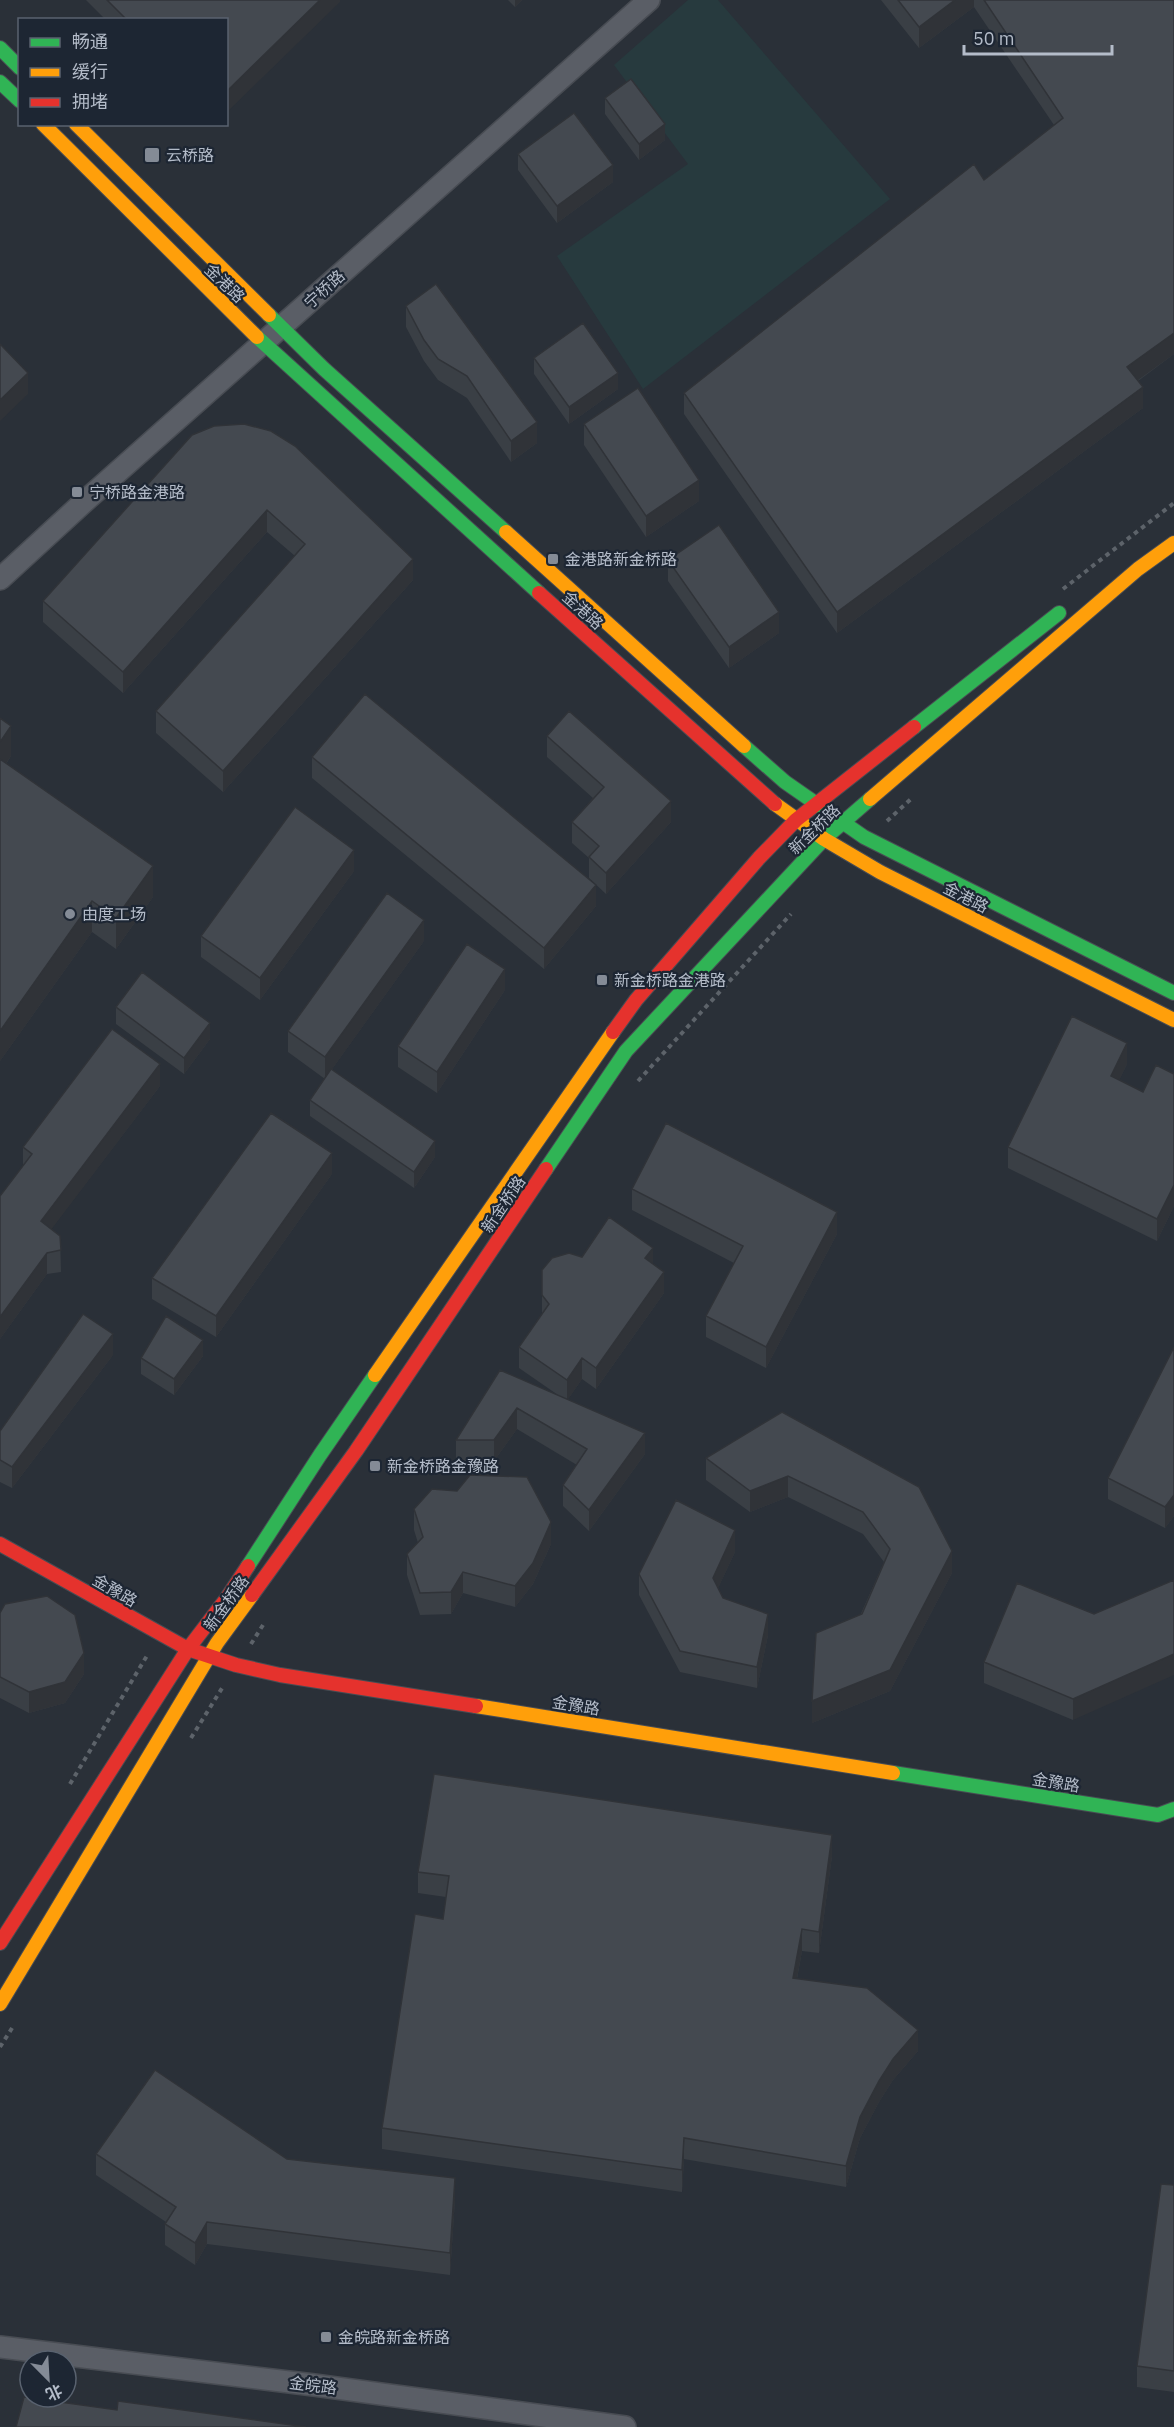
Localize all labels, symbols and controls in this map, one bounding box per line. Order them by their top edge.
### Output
legend [18,18,228,126]
scale bar [964,18,1112,56]
text: 50 m [973,27,1015,50]
text: 畅通 [72,30,108,53]
text: 缓行 [72,60,108,83]
text: 拥堵 [72,90,108,113]
place label: 云桥路 [166,145,214,165]
marker: 云桥路 [143,146,161,164]
street label: 金港路 [201,259,249,307]
street label: 宁桥路 [299,266,349,312]
place label: 宁桥路金港路 [89,482,185,502]
marker: 宁桥路金港路 [70,485,84,499]
place label: 金港路新金桥路 [565,549,677,569]
marker: 金港路新金桥路 [546,552,560,566]
street label: 金港路 [558,587,608,633]
street label: 新金桥路 [784,800,844,858]
street label: 金港路 [940,877,992,917]
place label: 由度工场 [82,904,146,924]
marker: 由度工场 [63,907,77,921]
place label: 新金桥路金港路 [614,970,726,990]
marker: 新金桥路金港路 [595,973,609,987]
street label: 新金桥路 [477,1172,529,1236]
place label: 新金桥路金豫路 [387,1456,499,1476]
marker: 新金桥路金豫路 [368,1459,382,1473]
street label: 金豫路 [89,1569,141,1611]
street label: 新金桥路 [199,1571,253,1635]
street label: 金豫路 [551,1691,601,1719]
street label: 金豫路 [1031,1768,1081,1796]
place label: 金皖路新金桥路 [338,2327,450,2347]
marker: 金皖路新金桥路 [319,2330,333,2344]
north arrow [18,2349,78,2409]
street label: 金皖路 [288,2372,338,2398]
text: 北 [43,2380,65,2405]

